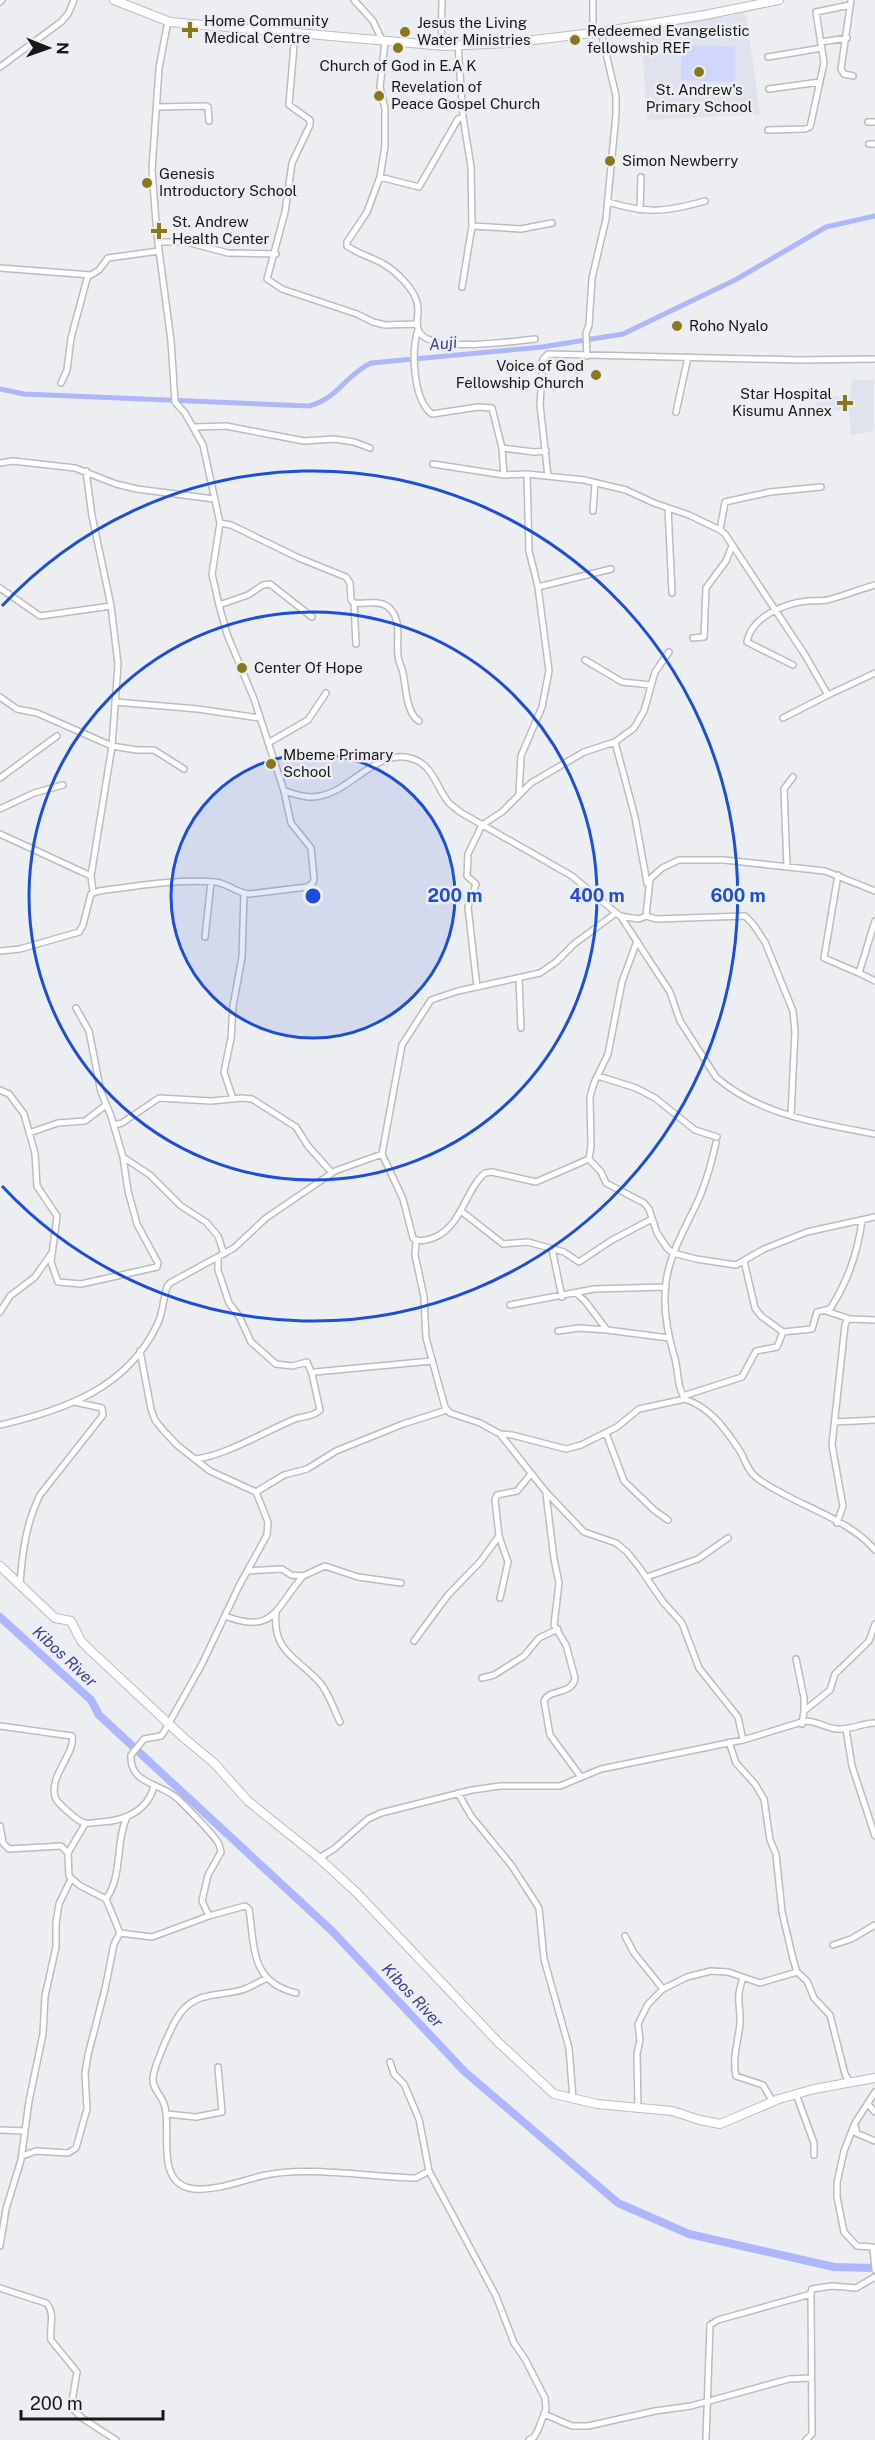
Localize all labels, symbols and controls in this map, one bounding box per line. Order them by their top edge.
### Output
place label: Home Community Medical Centre [204,12,329,46]
place label: Jesus the Living Water Ministries [417,14,531,48]
north arrow [18,18,78,78]
marker: Home Community Medical Centre [181,21,199,39]
place label: Redeemed Evangelistic fellowship REF [587,22,750,56]
marker: Jesus the Living Water Ministries [398,25,412,39]
marker: Redeemed Evangelistic fellowship REF [568,33,582,47]
marker: Church of God in E.A K [391,41,405,55]
text: N [53,42,72,55]
place label: Church of God in E.A K [320,57,476,74]
marker: St. Andrew's Primary School [692,65,706,79]
place label: Revelation of Peace Gospel Church [391,78,540,112]
place label: St. Andrew's Primary School [646,81,752,115]
marker: Revelation of Peace Gospel Church [372,89,386,103]
place label: Simon Newberry [622,152,738,169]
marker: Simon Newberry [603,154,617,168]
place label: Genesis Introductory School [159,165,297,199]
marker: Genesis Introductory School [140,176,154,190]
place label: St. Andrew Health Center [172,213,269,247]
marker: St. Andrew Health Center [150,222,168,240]
place label: Roho Nyalo [689,317,768,334]
marker: Roho Nyalo [670,319,684,333]
water label: Auji [428,333,458,354]
place label: Voice of God Fellowship Church [456,357,584,391]
marker: Voice of God Fellowship Church [589,368,603,382]
place label: Star Hospital Kisumu Annex [732,385,832,419]
marker: Star Hospital Kisumu Annex [836,394,854,412]
place label: Center Of Hope [254,659,363,676]
marker: Center Of Hope [235,661,249,675]
place label: Mbeme Primary School [283,746,393,780]
marker: Mbeme Primary School [264,757,278,771]
text: 200 m [428,885,482,906]
text: 400 m [569,885,625,906]
text: 600 m [710,885,766,906]
centre of rings [303,886,323,906]
water label: Kibos River [29,1622,101,1691]
water label: Kibos River [378,1959,448,2032]
scale bar [21,2383,164,2421]
text: 200 m [30,2393,83,2414]

